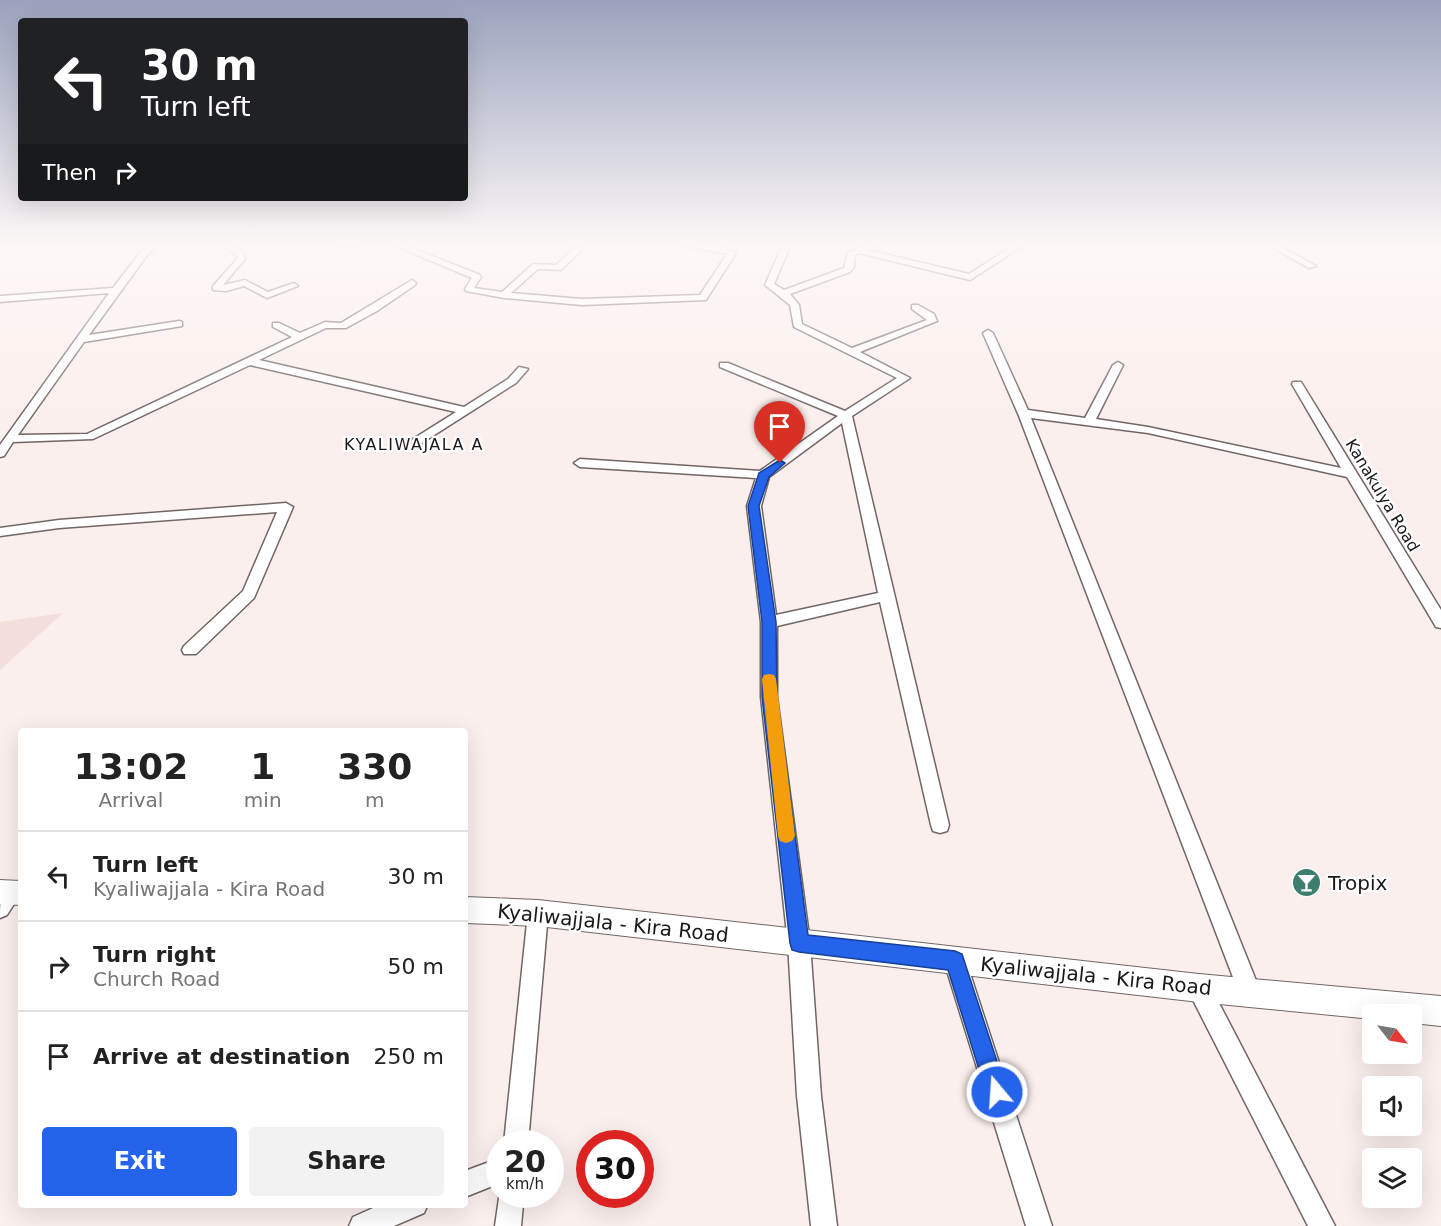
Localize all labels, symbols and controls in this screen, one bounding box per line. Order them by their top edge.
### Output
text: 30 m [141,41,258,90]
icon: left [42,42,120,120]
text: Turn left [141,91,251,122]
icon: right [109,156,142,189]
text: Then [42,160,97,185]
pin [754,401,805,463]
icon: arrive [763,410,796,443]
district label: KYALIWAJALA A [344,435,484,454]
street label: Kanakulya Road [1342,436,1424,555]
text: 13:02 [74,746,188,787]
text: 1 [250,746,275,787]
text: 330 [337,746,412,787]
text: Arrival [98,788,163,812]
text: min [244,788,282,812]
text: m [365,788,385,812]
text: Turn left [93,852,198,877]
icon: left [42,860,75,893]
text: 30 m [388,864,444,889]
bar icon: Tropix [1291,867,1323,899]
place label: Tropix [1327,871,1388,895]
text: Kyaliwajjala - Kira Road [93,877,325,901]
street label: Kyaliwajjala - Kira Road [496,899,730,947]
text: Turn right [93,942,216,967]
icon: right [42,950,75,983]
street label: Kyaliwajjala - Kira Road [979,952,1213,1000]
text: 50 m [388,954,444,979]
text: Church Road [93,967,220,991]
north arrow [1362,1004,1422,1064]
map controls [1362,1004,1422,1208]
icon: arrive [42,1040,75,1073]
text: Arrive at destination [93,1044,350,1069]
text: 250 m [374,1044,444,1069]
position arrow [965,1060,1029,1124]
button: sound [1362,1076,1422,1136]
button: Exit [42,1127,237,1196]
button: Share [249,1127,444,1196]
speed limit sign: 30 [576,1130,654,1208]
text: 20 [504,1144,546,1179]
button: layers [1362,1148,1422,1208]
text: km/h [506,1175,544,1193]

